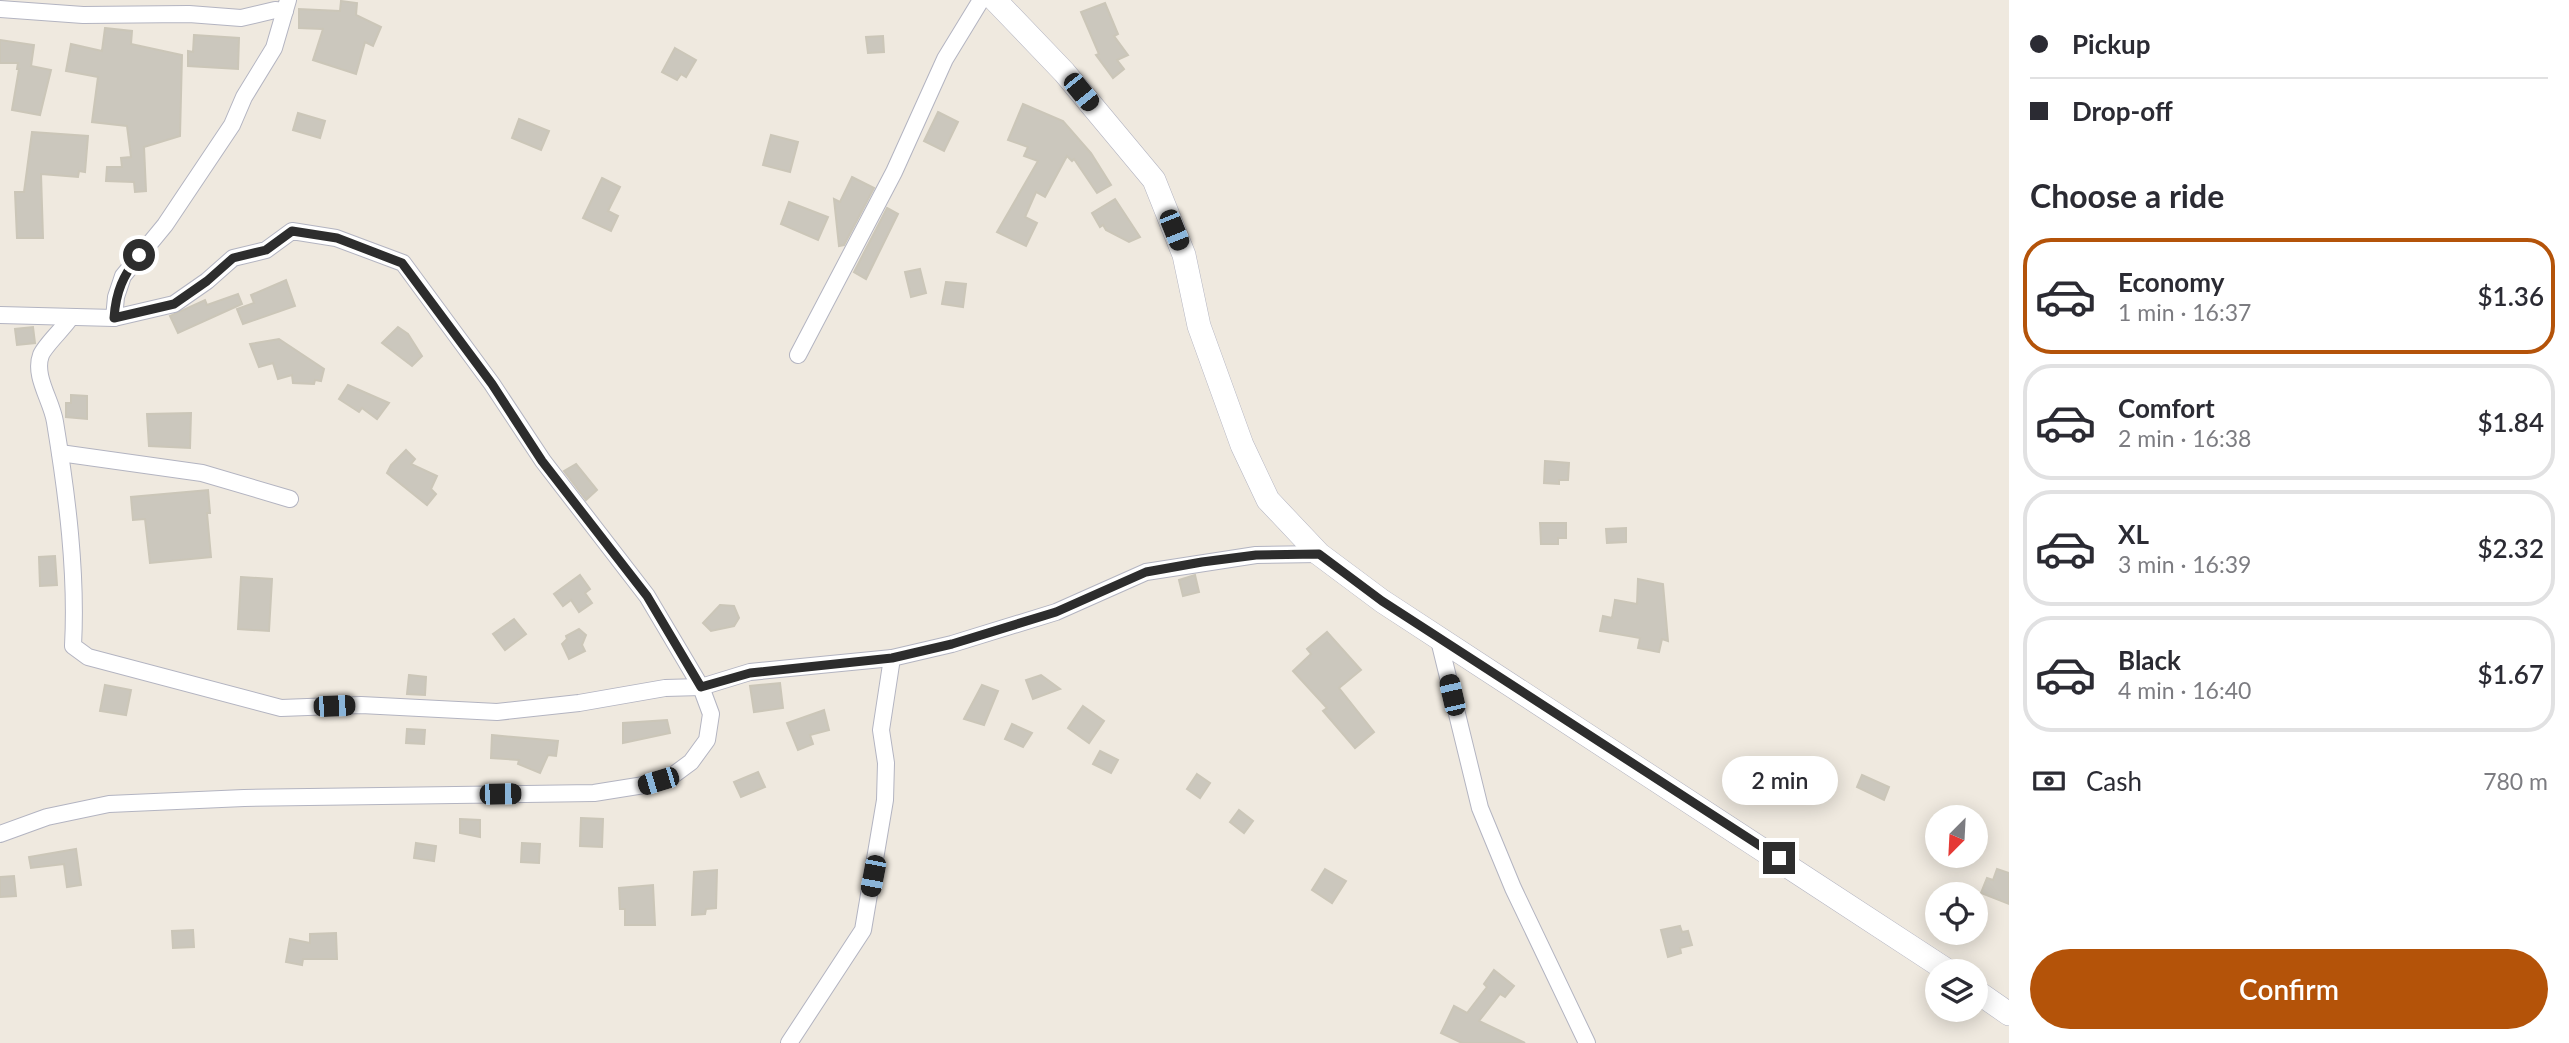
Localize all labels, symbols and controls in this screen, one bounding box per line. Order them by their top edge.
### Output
text: Pickup [2072,28,2151,60]
car [1060,69,1103,115]
text: Drop-off [2072,95,2173,127]
text: Choose a ride [2030,176,2224,215]
car [1157,207,1192,253]
route start [123,239,155,271]
icon: car [2034,265,2097,328]
text: Economy [2118,266,2224,298]
text: $1.36 [2478,280,2544,312]
text: 1 min · 16:37 [2118,298,2251,326]
icon: car [2034,391,2097,454]
text: Comfort [2118,392,2215,424]
text: $1.84 [2478,406,2544,438]
text: 2 min · 16:38 [2118,424,2251,452]
icon: car [2034,517,2097,580]
text: XL [2118,518,2149,550]
text: $2.32 [2478,532,2544,564]
text: 3 min · 16:39 [2118,550,2251,578]
icon: car [2034,643,2097,706]
text: Black [2118,644,2181,676]
text: $1.67 [2478,658,2544,690]
car [1438,672,1467,718]
text: 4 min · 16:40 [2118,676,2251,704]
car [313,695,356,717]
callout: 2 min [1721,756,1837,806]
icon: cash [2030,762,2068,800]
car [635,765,682,797]
text: Cash [2086,765,2142,797]
text: 2 min [1752,766,1808,794]
text: 780 m [2483,767,2548,795]
car [479,783,522,805]
north arrow [1925,805,1988,868]
map controls [1925,805,1988,1022]
route end [1763,842,1795,874]
car [859,853,888,899]
button: locate [1925,882,1988,945]
button: Confirm [2030,949,2548,1029]
button: layers [1925,959,1988,1022]

